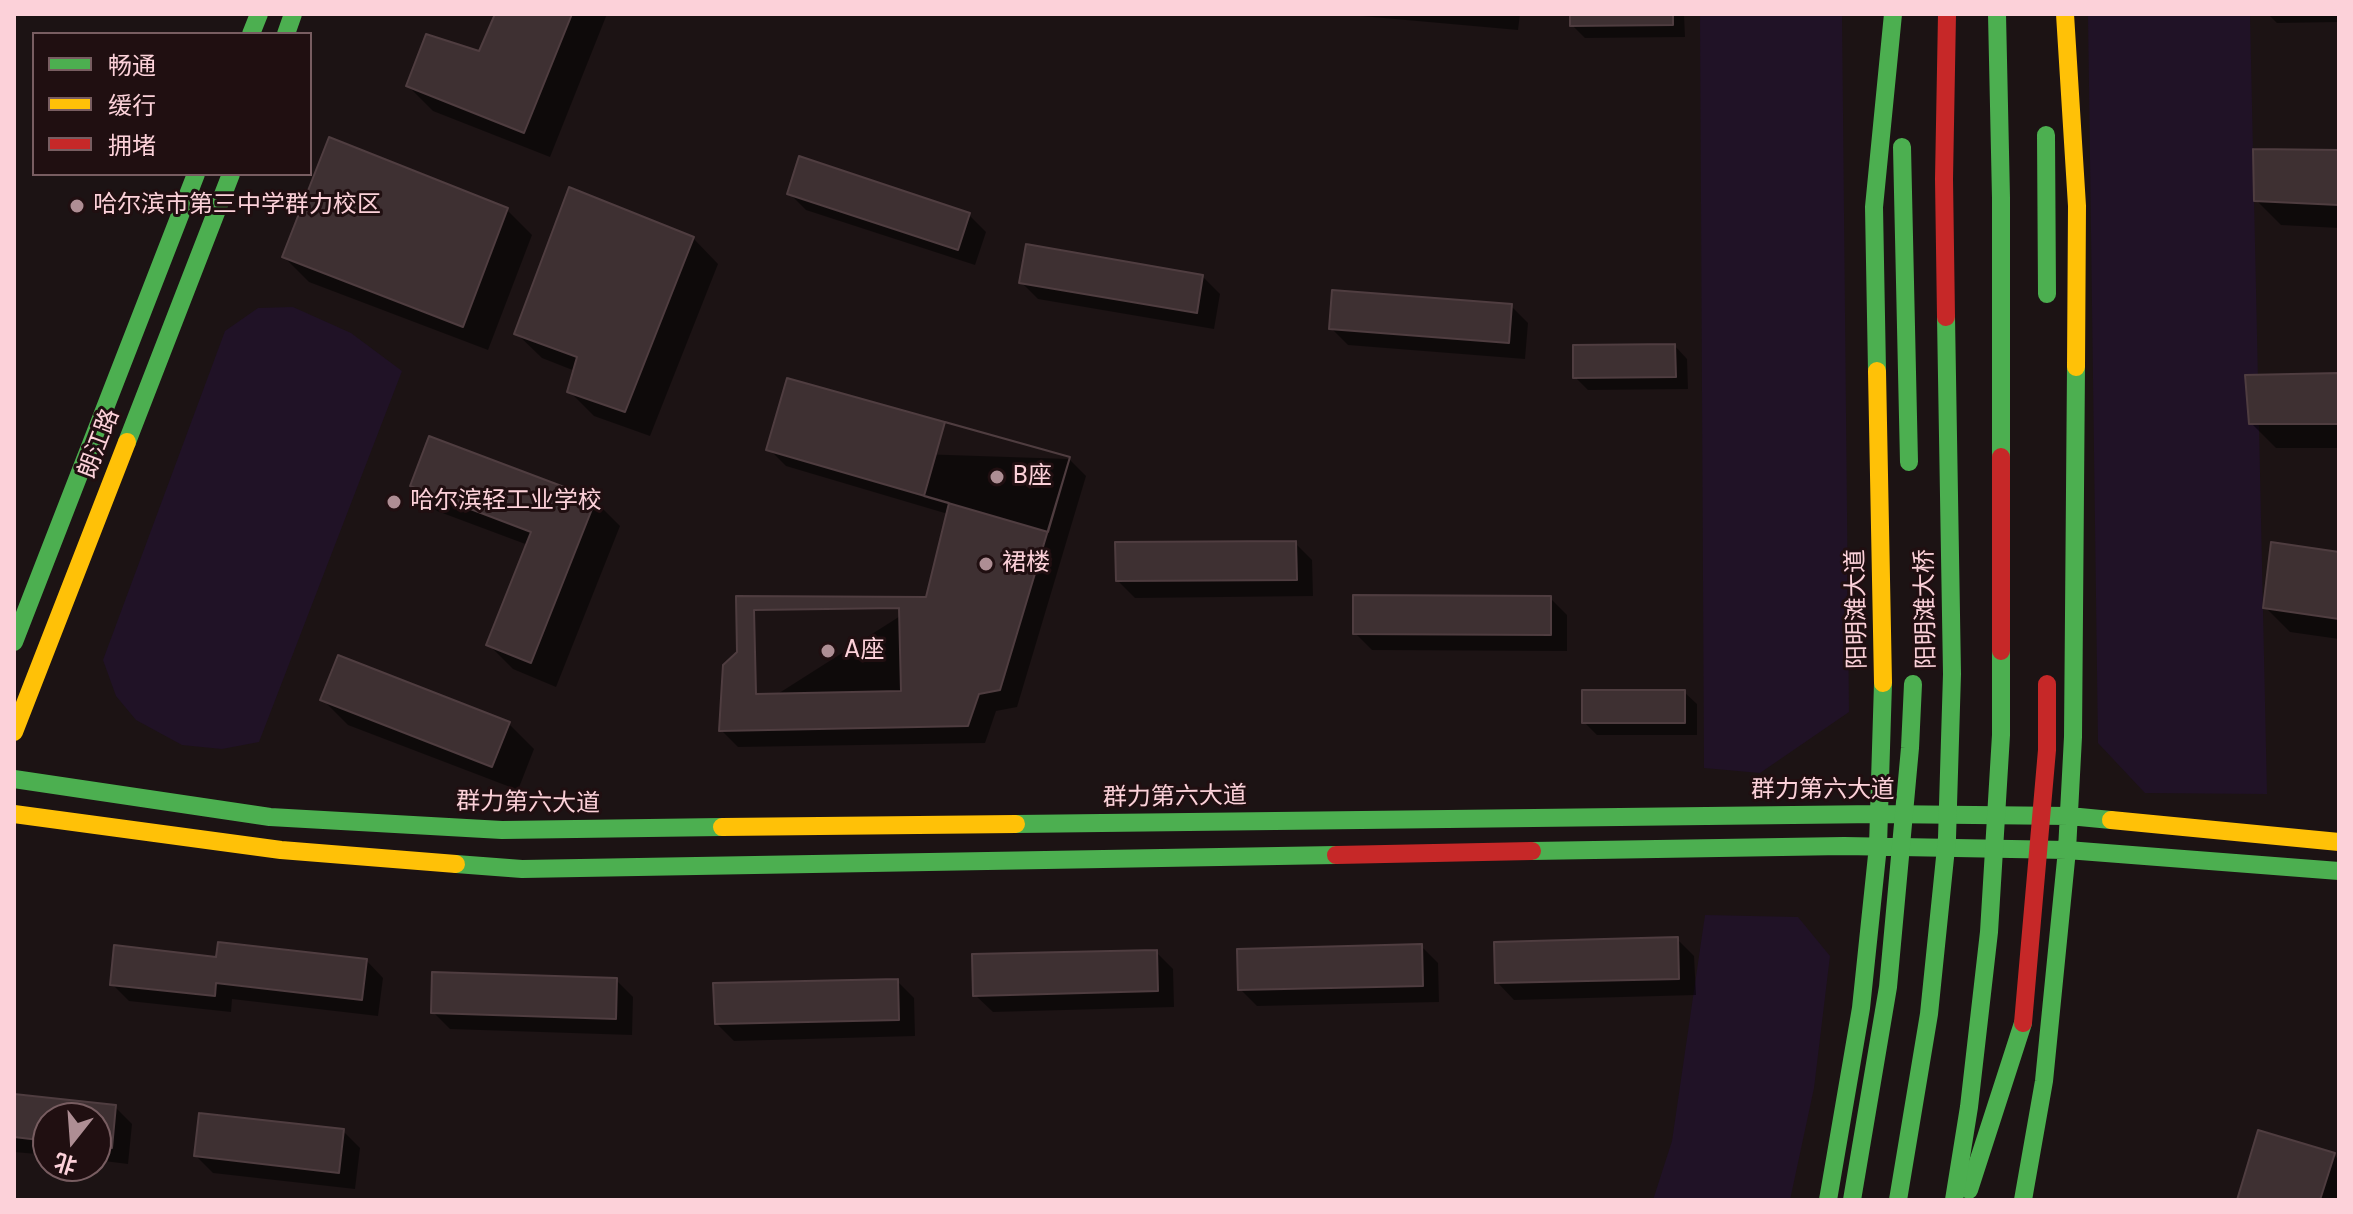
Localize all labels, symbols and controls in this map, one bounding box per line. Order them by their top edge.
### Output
legend [32,32,312,176]
text: 畅通 [108,49,156,82]
text: 缓行 [108,89,156,122]
text: 拥堵 [108,129,156,162]
place label: 哈尔滨市第三中学群力校区 [93,192,381,220]
marker: 哈尔滨市第三中学群力校区 [68,197,86,215]
street label: 朗江路 [74,405,126,483]
place label: B座 [1013,463,1052,491]
marker: B座 [988,468,1006,486]
place label: 哈尔滨轻工业学校 [410,488,602,516]
marker: 哈尔滨轻工业学校 [385,493,403,511]
street label: 阳明滩大道 [1843,549,1873,669]
street label: 阳明滩大桥 [1912,549,1942,669]
place label: 裙楼 [1002,550,1050,578]
marker: 裙楼 [977,555,995,573]
place label: A座 [844,637,884,665]
marker: A座 [819,642,837,660]
street label: 群力第六大道 [1751,777,1895,805]
street label: 群力第六大道 [1103,782,1247,814]
street label: 群力第六大道 [456,788,600,820]
north arrow [32,1102,112,1182]
text: 北 [50,1145,80,1182]

